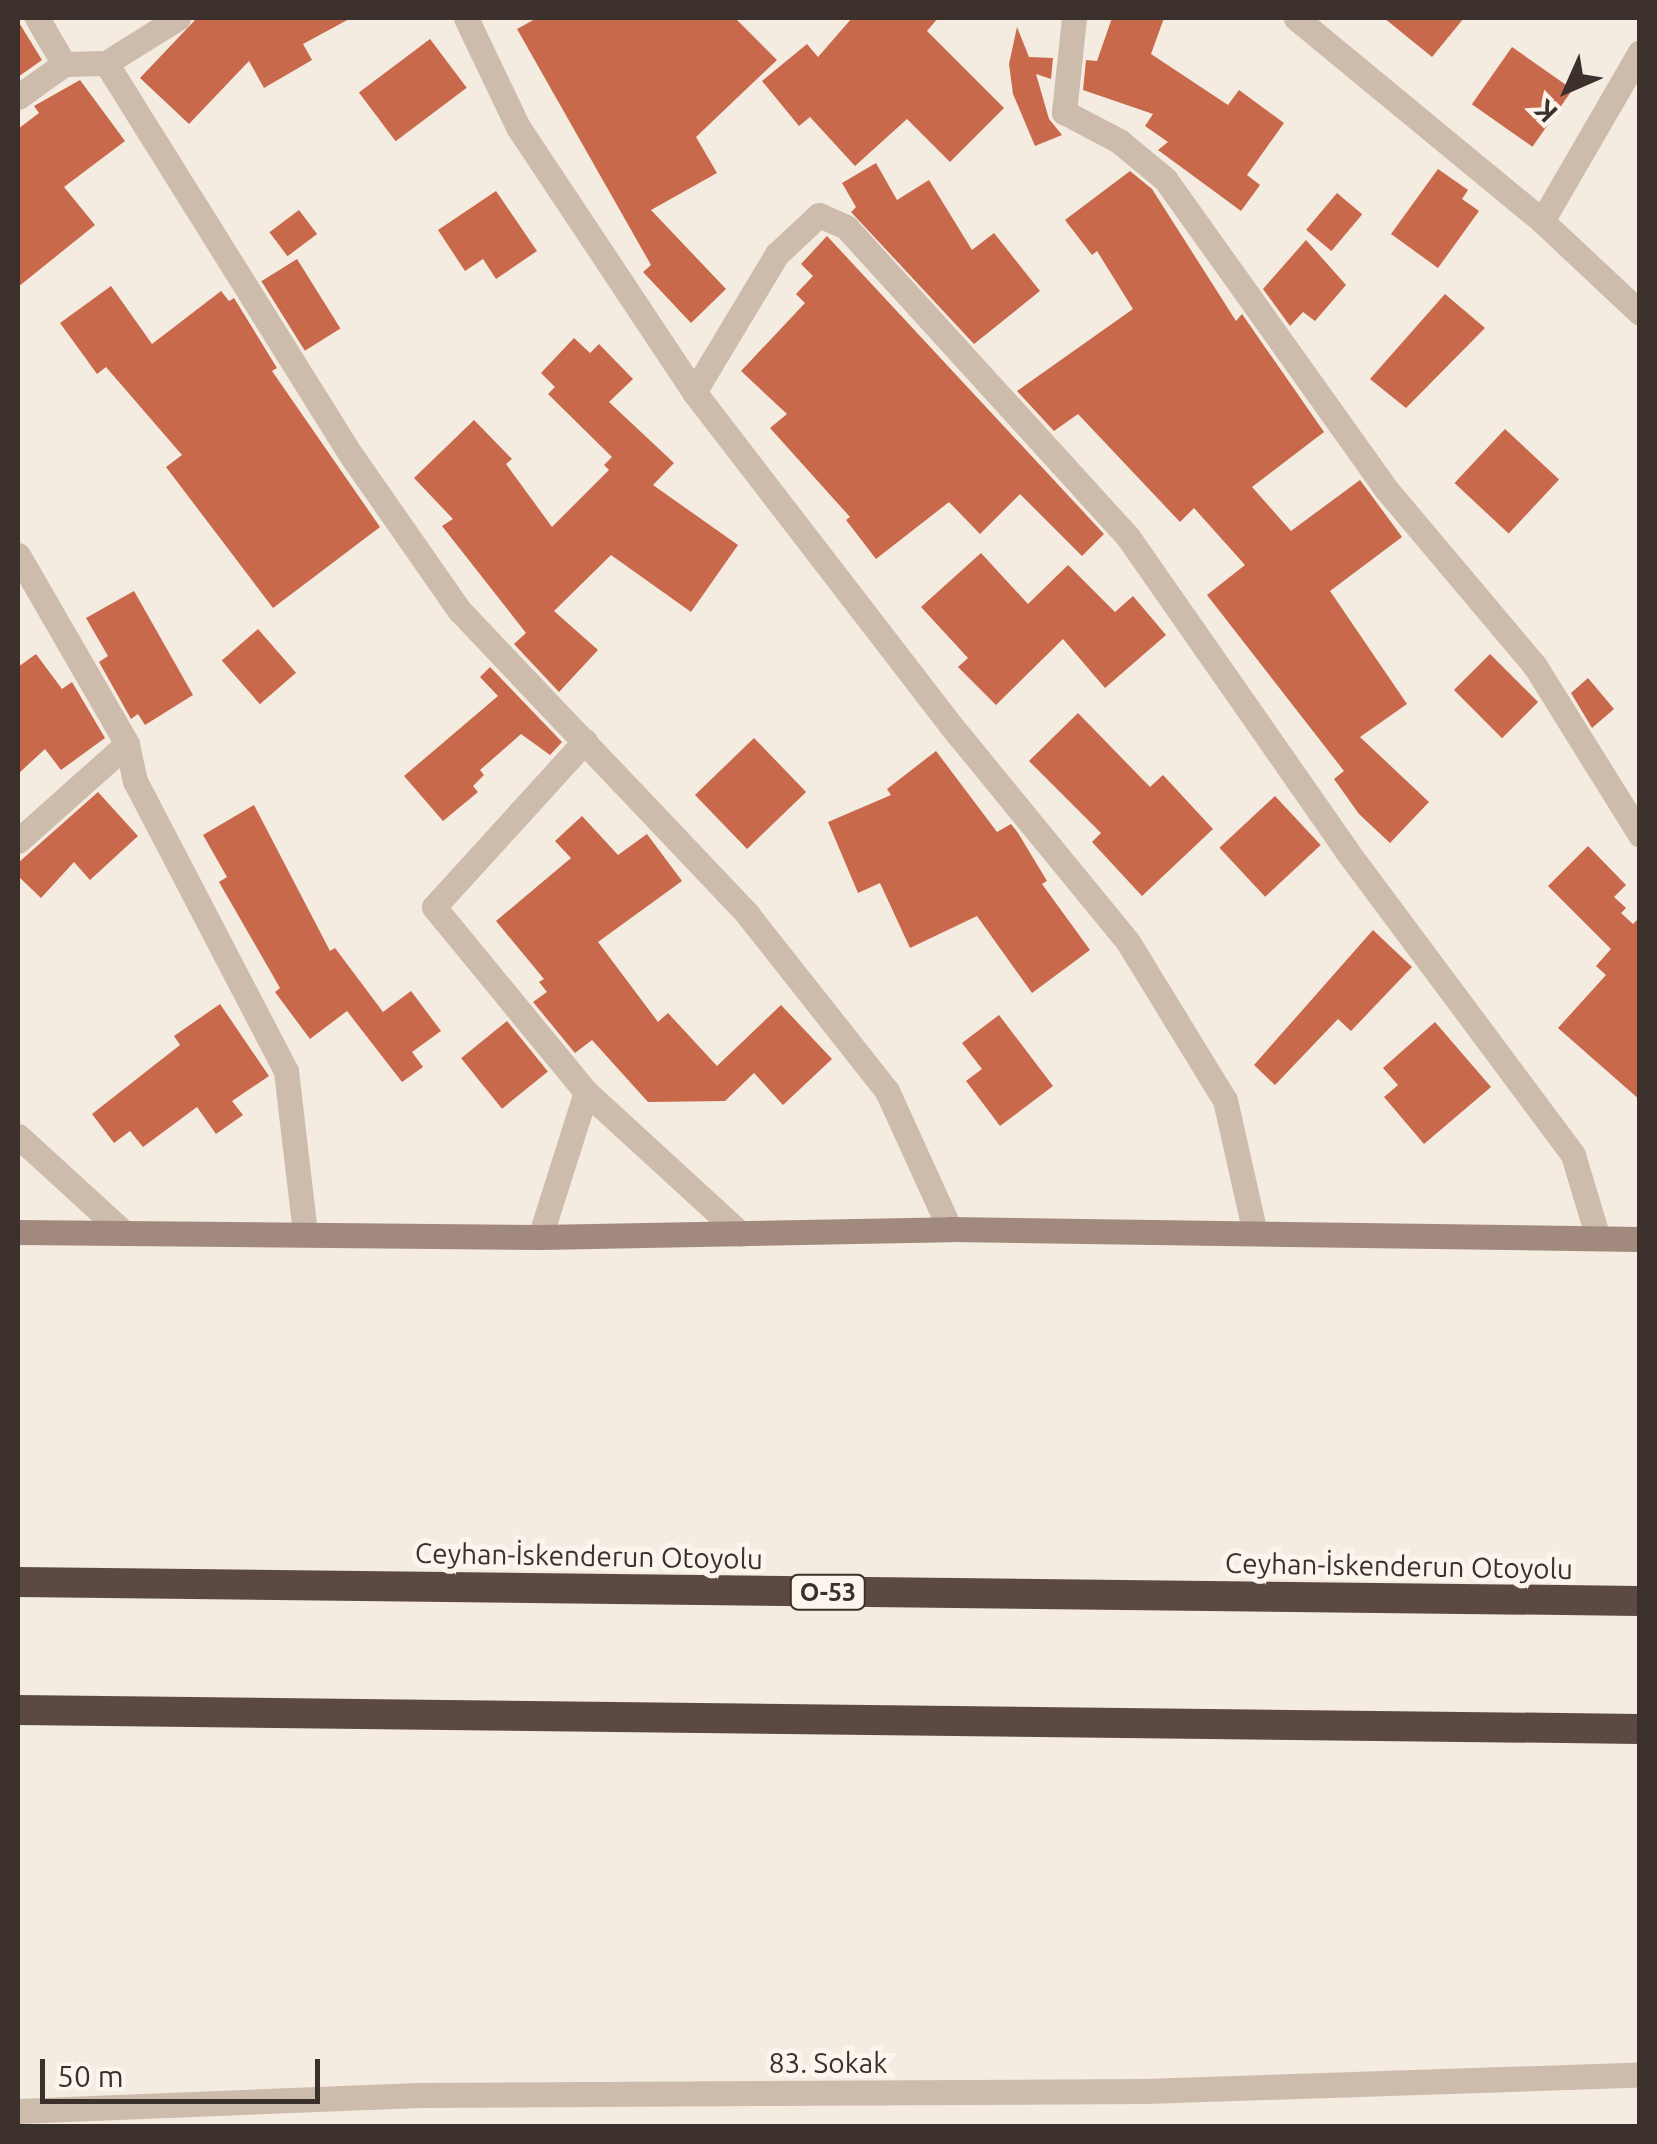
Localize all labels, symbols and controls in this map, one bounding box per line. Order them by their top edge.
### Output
north arrow [1517,40,1617,140]
text: K [1528,94,1563,129]
street label: Ceyhan-İskenderun Otoyolu [415,1536,763,1576]
street label: Ceyhan-İskenderun Otoyolu [1225,1546,1573,1586]
road number: O-53 [788,1572,868,1612]
scale bar [45,2039,325,2101]
street label: 83. Sokak [769,2046,887,2080]
text: 50 m [57,2059,124,2093]

